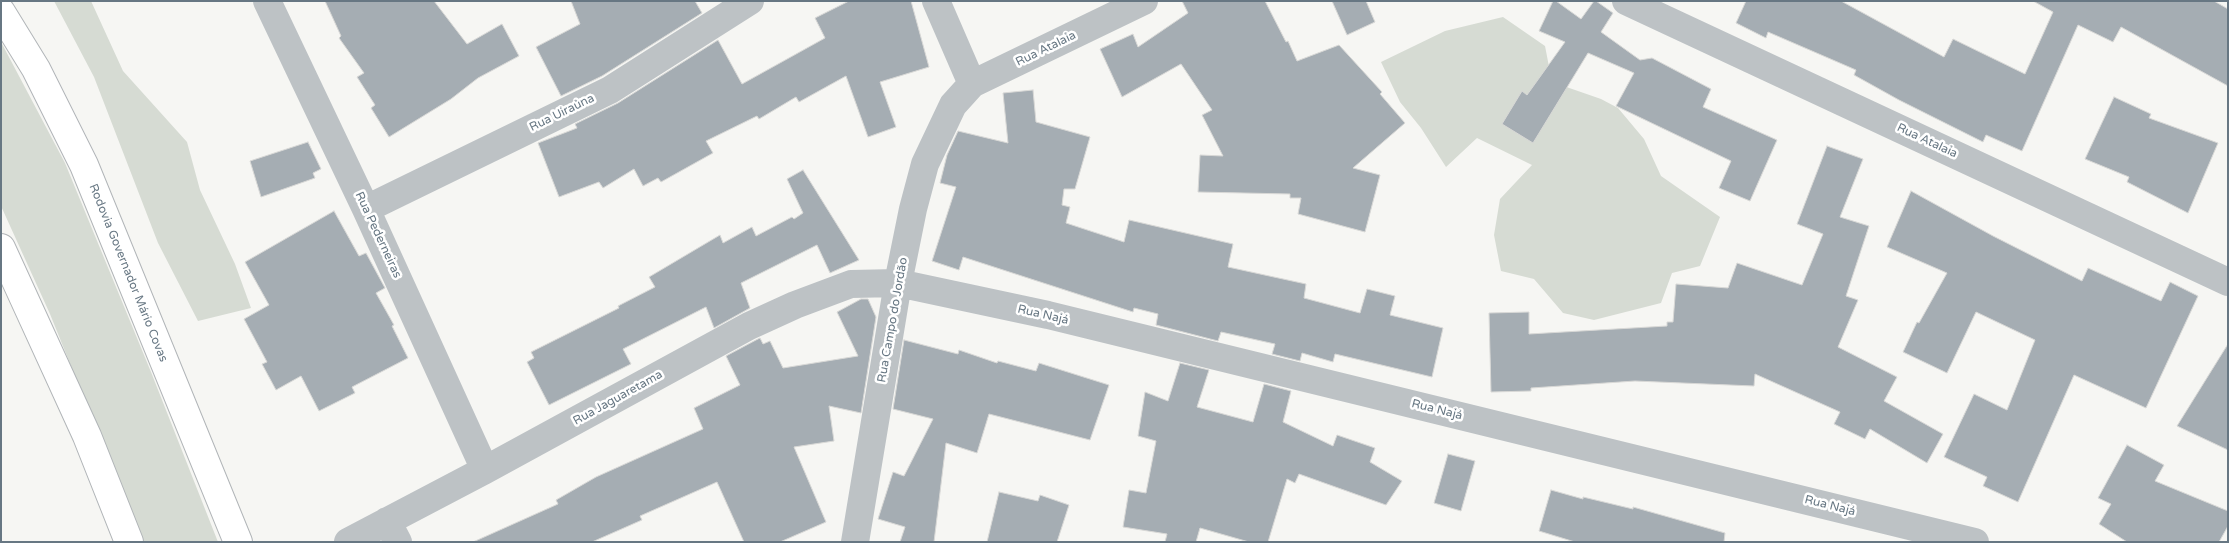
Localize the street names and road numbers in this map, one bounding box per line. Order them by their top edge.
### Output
street label: Rua Atalaia [1014,28,1078,70]
street label: Rua Uiraúna [527,91,597,135]
street label: Rua Atalaia [1894,121,1960,161]
street label: Rodovia Governador Mário Covas [86,182,170,364]
street label: Rua Pederneiras [352,190,404,280]
street label: Rua Campo do Jordão [875,256,911,384]
street label: Rua Najá [1016,302,1070,328]
street label: Rua Jaguaretama [571,367,665,429]
street label: Rua Najá [1410,397,1464,423]
street label: Rua Najá [1803,493,1857,519]

